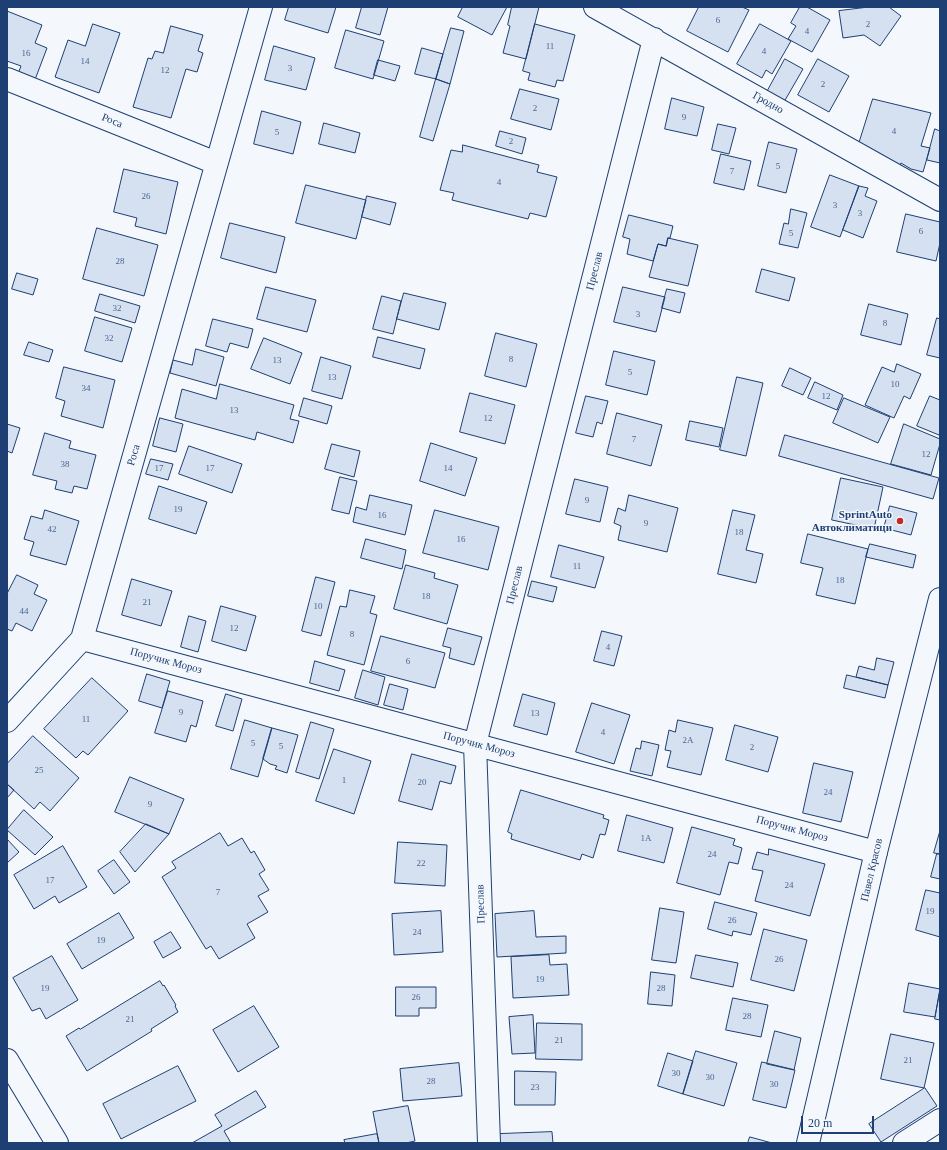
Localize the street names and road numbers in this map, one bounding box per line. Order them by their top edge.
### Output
street label: Гродно [750,89,786,117]
street label: Роса [100,111,124,131]
street label: Преслав [584,250,606,292]
street label: Роса [125,443,143,467]
street label: Преслав [504,564,526,606]
street label: Поручик Мороз [128,645,204,677]
street label: Поручик Мороз [441,729,517,761]
street label: Поручик Мороз [754,813,830,845]
street label: Павел Красов [858,837,886,903]
street label: Преслав [474,884,488,924]

